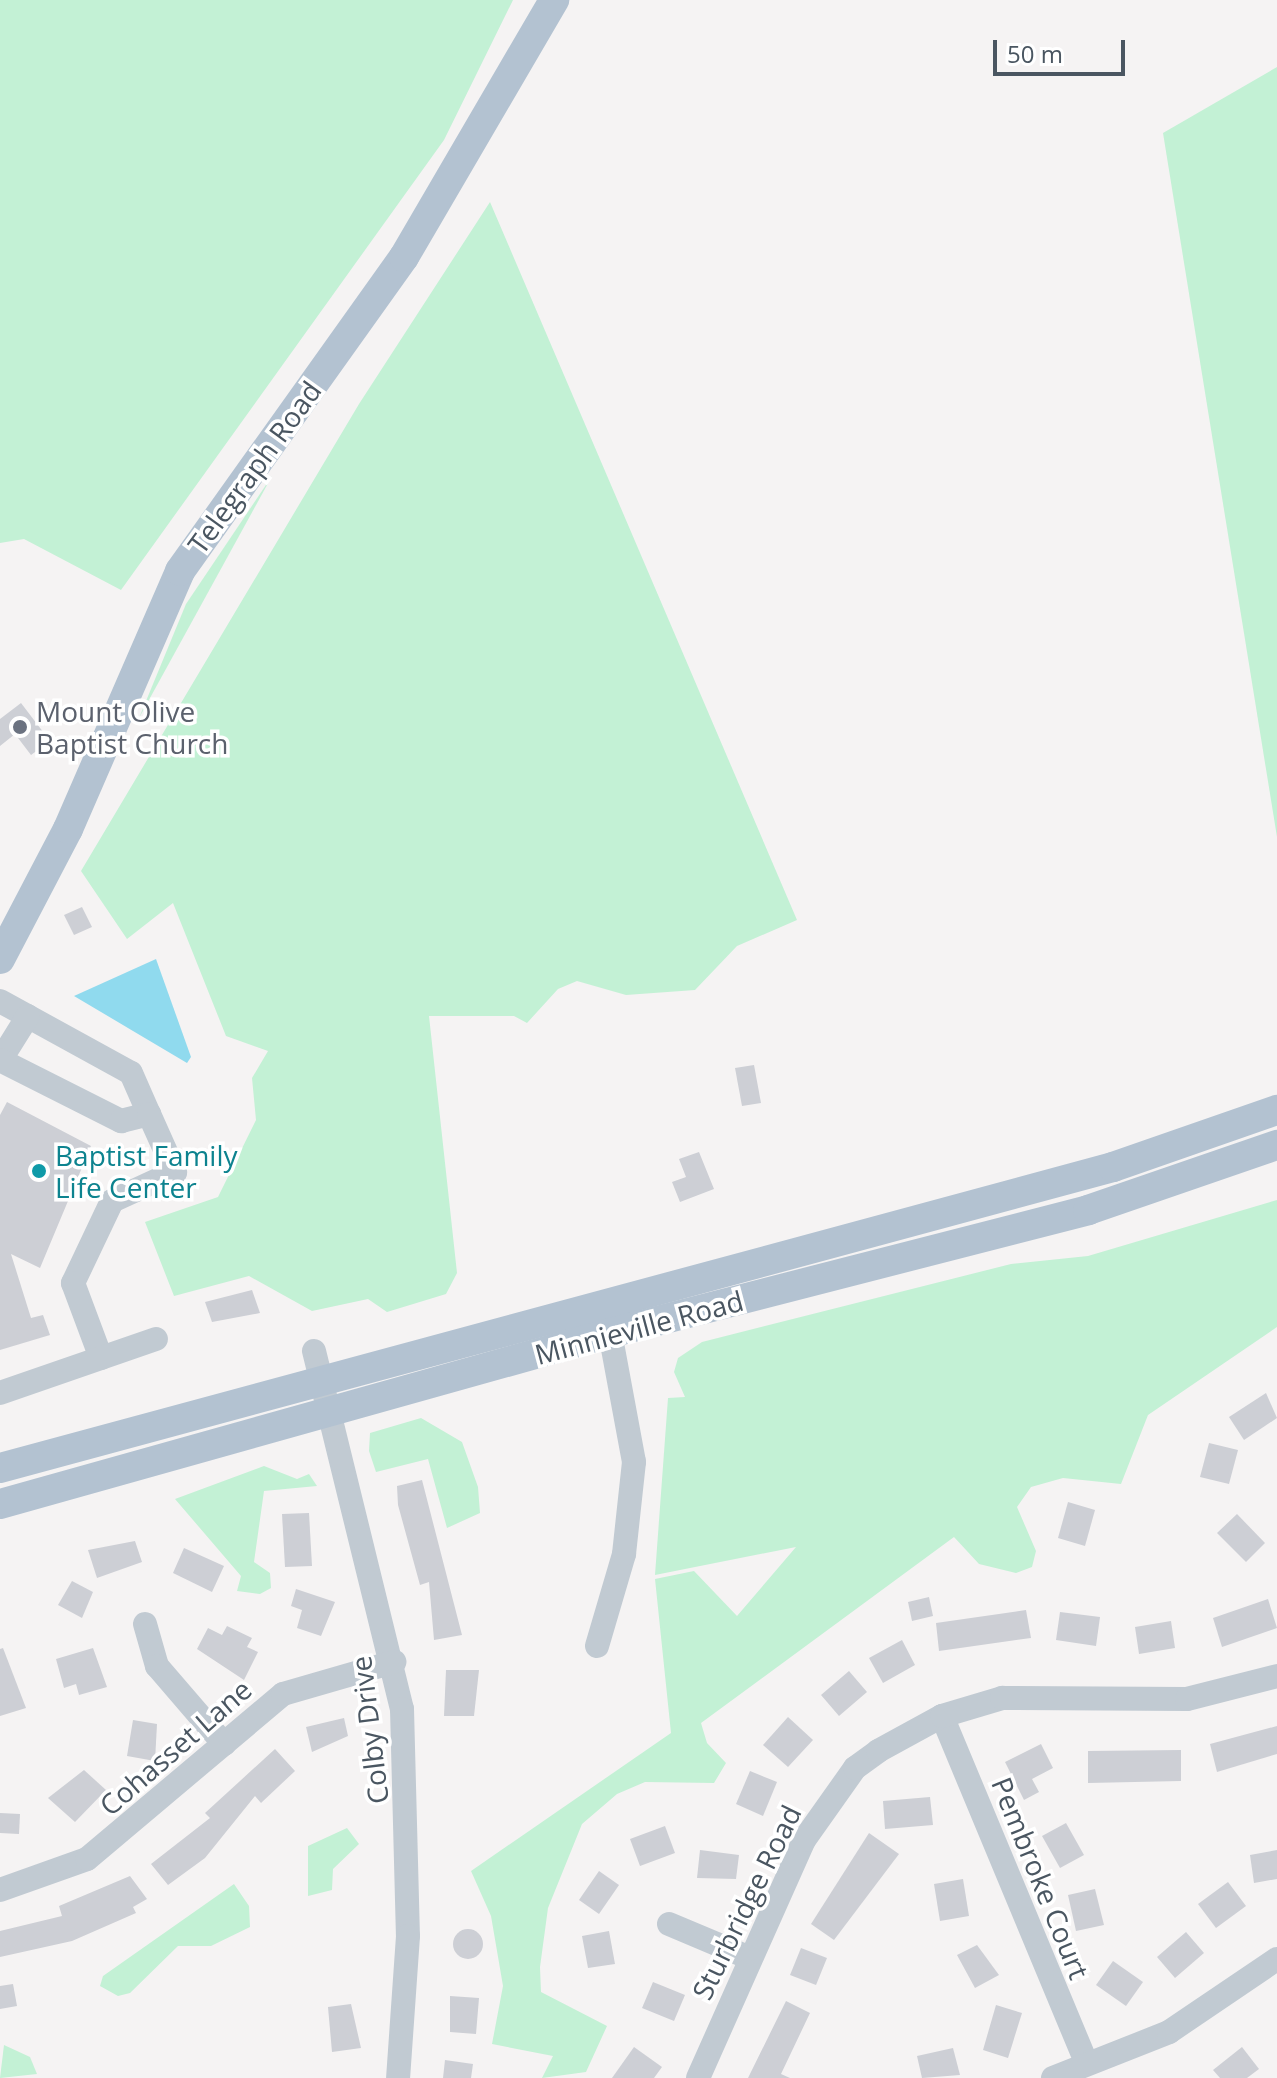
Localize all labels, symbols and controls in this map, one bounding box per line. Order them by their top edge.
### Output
scale bar [997,24,1129,74]
text: 50 m [1007,37,1063,70]
street label: Telegraph Road [180,374,328,560]
place label: Mount Olive Baptist Church [36,694,228,760]
marker: Mount Olive Baptist Church [11,718,29,736]
place label: Baptist Family Life Center [55,1138,238,1204]
marker: Baptist Family Life Center [30,1162,48,1180]
street label: Minnieville Road [531,1283,747,1371]
street label: Colby Drive [343,1654,395,1806]
street label: Cohasset Lane [92,1672,258,1822]
street label: Pembroke Court [985,1772,1097,1984]
street label: Sturbridge Road [684,1799,808,2005]

